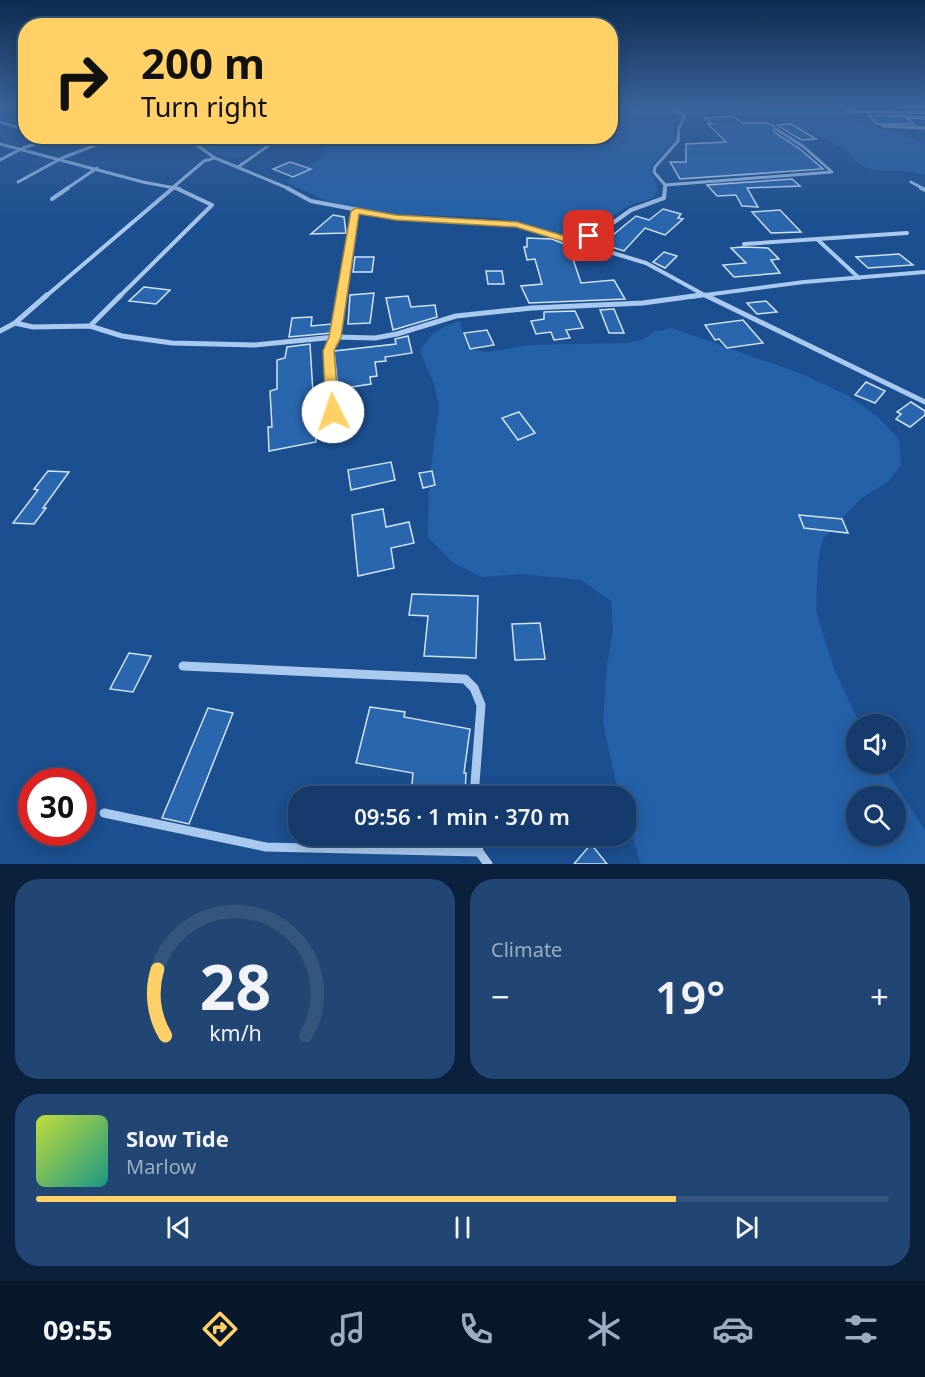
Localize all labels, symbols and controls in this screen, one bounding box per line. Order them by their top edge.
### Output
text: 200 m [141,34,265,91]
icon: right [42,42,120,120]
text: Turn right [141,88,267,125]
pin [563,210,614,261]
icon: arrive [572,219,605,252]
position arrow [301,380,365,444]
map controls [846,714,906,846]
button: sound [846,714,906,774]
speed limit sign: 30 [18,768,96,846]
button: search [846,786,906,846]
text: 09:56 · 1 min · 370 m [354,801,570,831]
text: Climate [491,936,562,963]
text: 28 [199,943,271,1028]
text: 19° [655,966,725,1027]
text: − [491,974,510,1019]
text: + [870,974,889,1019]
text: km/h [209,1018,261,1047]
text: Slow Tide [126,1123,229,1153]
text: Marlow [126,1153,196,1180]
icon: previous [162,1211,195,1244]
icon: pause [446,1211,479,1244]
icon: next [730,1211,763,1244]
icon: directions [199,1308,241,1350]
icon: music [327,1308,369,1350]
icon: phone [455,1308,497,1350]
icon: climate [583,1308,625,1350]
icon: car [712,1308,754,1350]
icon: filters [840,1308,882,1350]
text: 09:55 [43,1311,112,1348]

